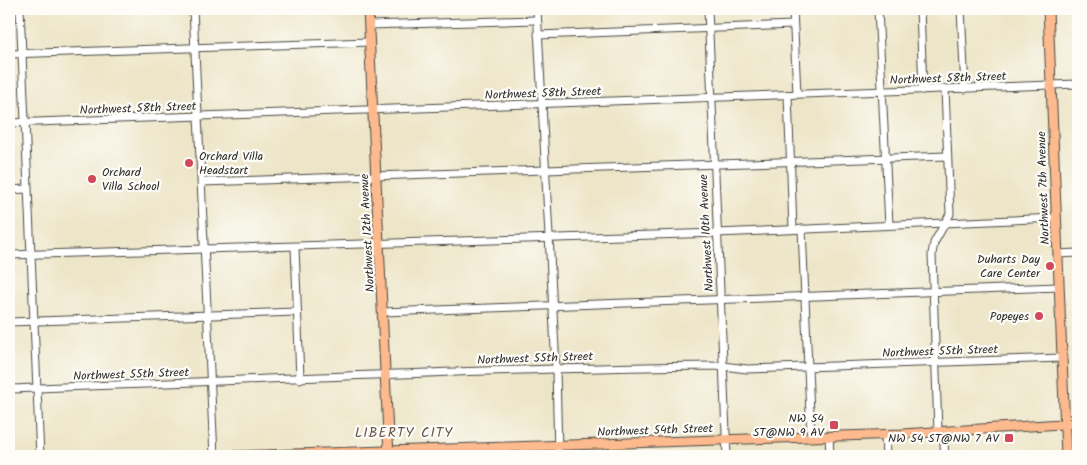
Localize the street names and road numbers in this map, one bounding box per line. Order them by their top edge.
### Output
street label: Northwest 58th Street [889,67,1007,90]
street label: Northwest 58th Street [484,82,602,105]
street label: Northwest 58th Street [79,97,197,120]
street label: Northwest 7th Avenue [1032,130,1055,245]
street label: Northwest 12th Avenue [355,173,380,293]
street label: Northwest 10th Avenue [694,173,719,292]
street label: Northwest 55th Street [882,340,999,363]
street label: Northwest 55th Street [477,347,594,370]
street label: Northwest 55th Street [73,363,190,386]
street label: Northwest 54th Street [597,419,714,442]

